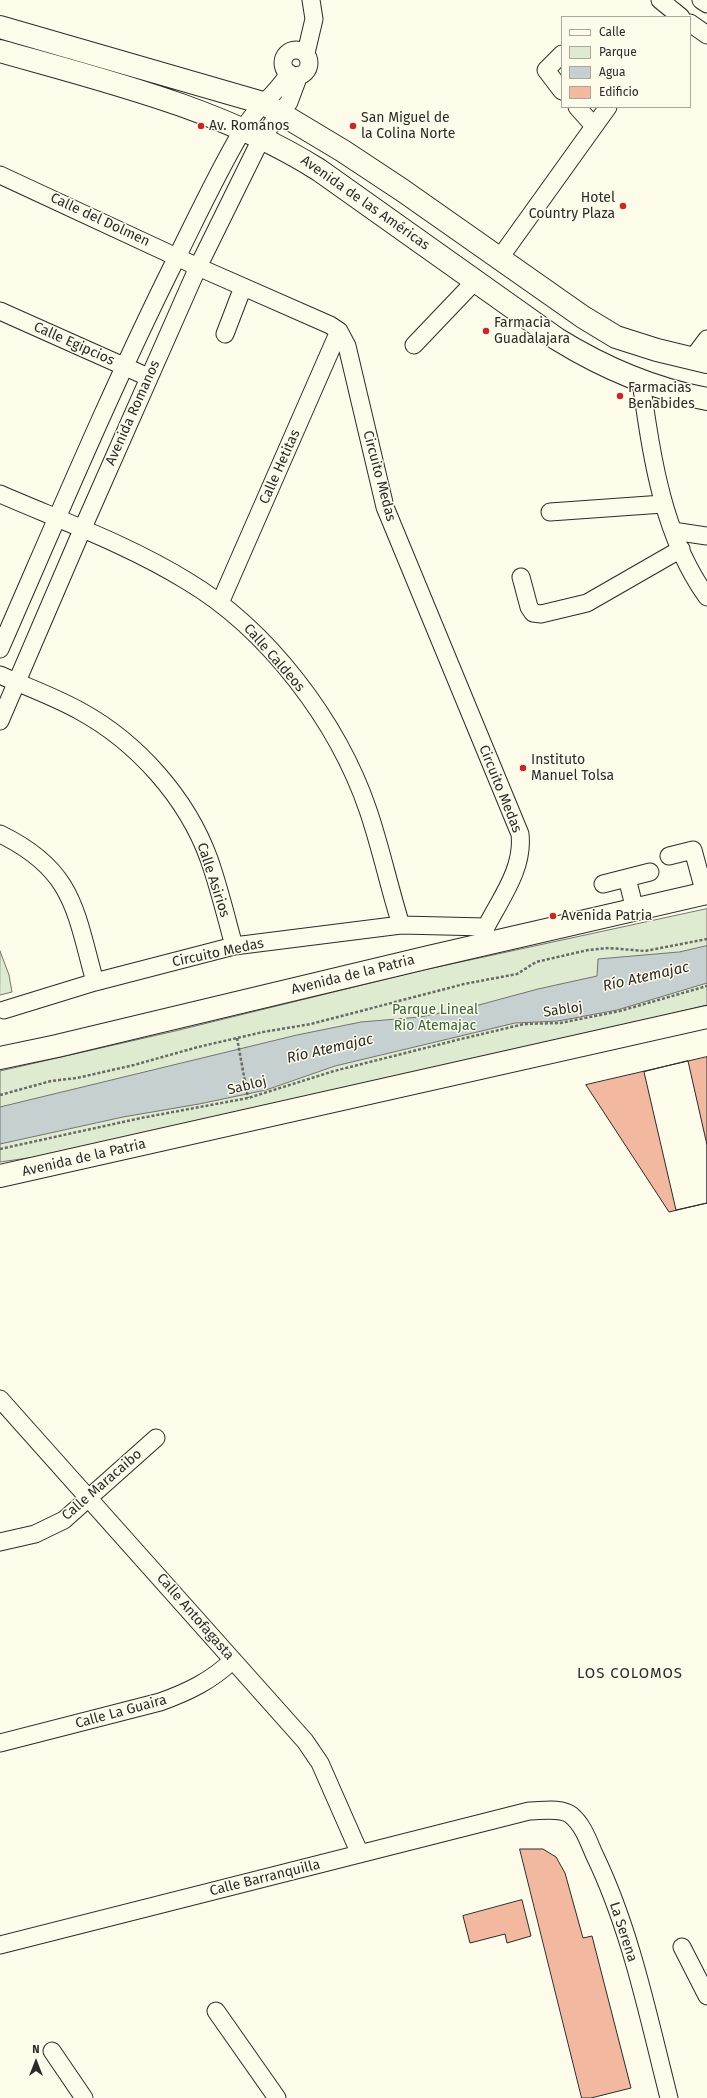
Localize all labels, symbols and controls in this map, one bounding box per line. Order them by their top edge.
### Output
legend [561,16,691,108]
text: Calle [599,25,626,39]
text: Parque [599,45,637,59]
text: Agua [599,65,626,79]
text: Edificio [599,85,639,99]
place label: San Miguel de la Colina Norte [361,110,455,142]
place label: Av. Romanos [209,118,289,134]
marker: Av. Romanos [196,121,206,131]
marker: San Miguel de la Colina Norte [348,121,358,131]
street label: Avenida de las Américas [297,152,433,254]
street label: Calle del Dolmen [48,190,152,250]
place label: Hotel Country Plaza [529,190,615,222]
marker: Hotel Country Plaza [618,201,628,211]
place label: Farmacia Guadalajara [494,315,570,348]
street label: Calle Egipcios [31,319,117,369]
marker: Farmacia Guadalajara [481,326,491,336]
street label: Avenida Romanos [102,358,164,468]
place label: Farmacias Benabides [628,380,695,412]
marker: Farmacias Benabides [615,391,625,401]
street label: Calle Hetitas [256,427,304,507]
street label: Circuito Medas [359,429,399,523]
street label: Calle Caldeos [240,621,308,695]
street label: Circuito Medas [475,743,525,835]
place label: Instituto Manuel Tolsa [531,752,614,784]
marker: Instituto Manuel Tolsa [518,763,528,773]
street label: Calle Asirios [193,841,233,919]
place label: Avenida Patria [561,908,652,924]
marker: Avenida Patria [548,911,558,921]
street label: Circuito Medas [171,935,265,971]
street label: Avenida de la Patria [290,952,416,998]
water label: Río Atemajac [601,958,691,996]
street label: Sabloj [542,999,584,1021]
park label: Parque Lineal Rio Atemajac [392,1002,478,1034]
water label: Río Atemajac [285,1030,375,1068]
street label: Sabloj [226,1073,268,1099]
street label: Avenida de la Patria [21,1136,147,1180]
street label: Calle Maracaibo [59,1446,145,1524]
street label: Calle Antofagasta [153,1570,237,1664]
district label: LOS COLOMOS [577,1665,683,1683]
street label: Calle La Guaira [73,1692,169,1732]
street label: Calle Barranquilla [208,1856,322,1900]
street label: La Serena [605,1900,641,1964]
north arrow [16,2042,56,2082]
text: N [32,2043,40,2056]

